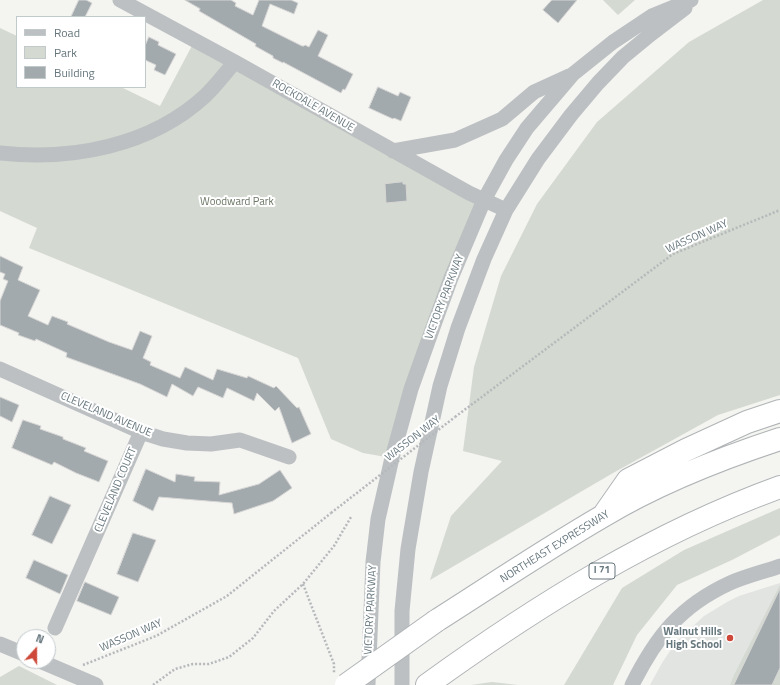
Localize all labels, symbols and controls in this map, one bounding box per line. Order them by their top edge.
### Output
legend [16,16,146,88]
text: Road [54,23,80,42]
text: Park [54,43,77,62]
text: Building [54,63,95,82]
street label: ROCKDALE AVENUE [269,77,357,135]
park label: Woodward Park [200,195,274,209]
street label: WASSON WAY [664,217,730,257]
street label: VICTORY PARKWAY [423,253,467,341]
street label: CLEVELAND AVENUE [58,390,154,440]
street label: WASSON WAY [383,413,443,465]
street label: CLEVELAND COURT [92,445,140,535]
street label: NORTHEAST EXPRESSWAY [498,508,612,586]
road number: I 71 [589,563,615,579]
street label: VICTORY PARKWAY [362,565,380,655]
street label: WASSON WAY [98,617,164,655]
place label: Walnut Hills High School [663,625,722,651]
north arrow [16,629,56,669]
text: N [34,630,46,648]
marker: Walnut Hills High School [725,633,735,643]

